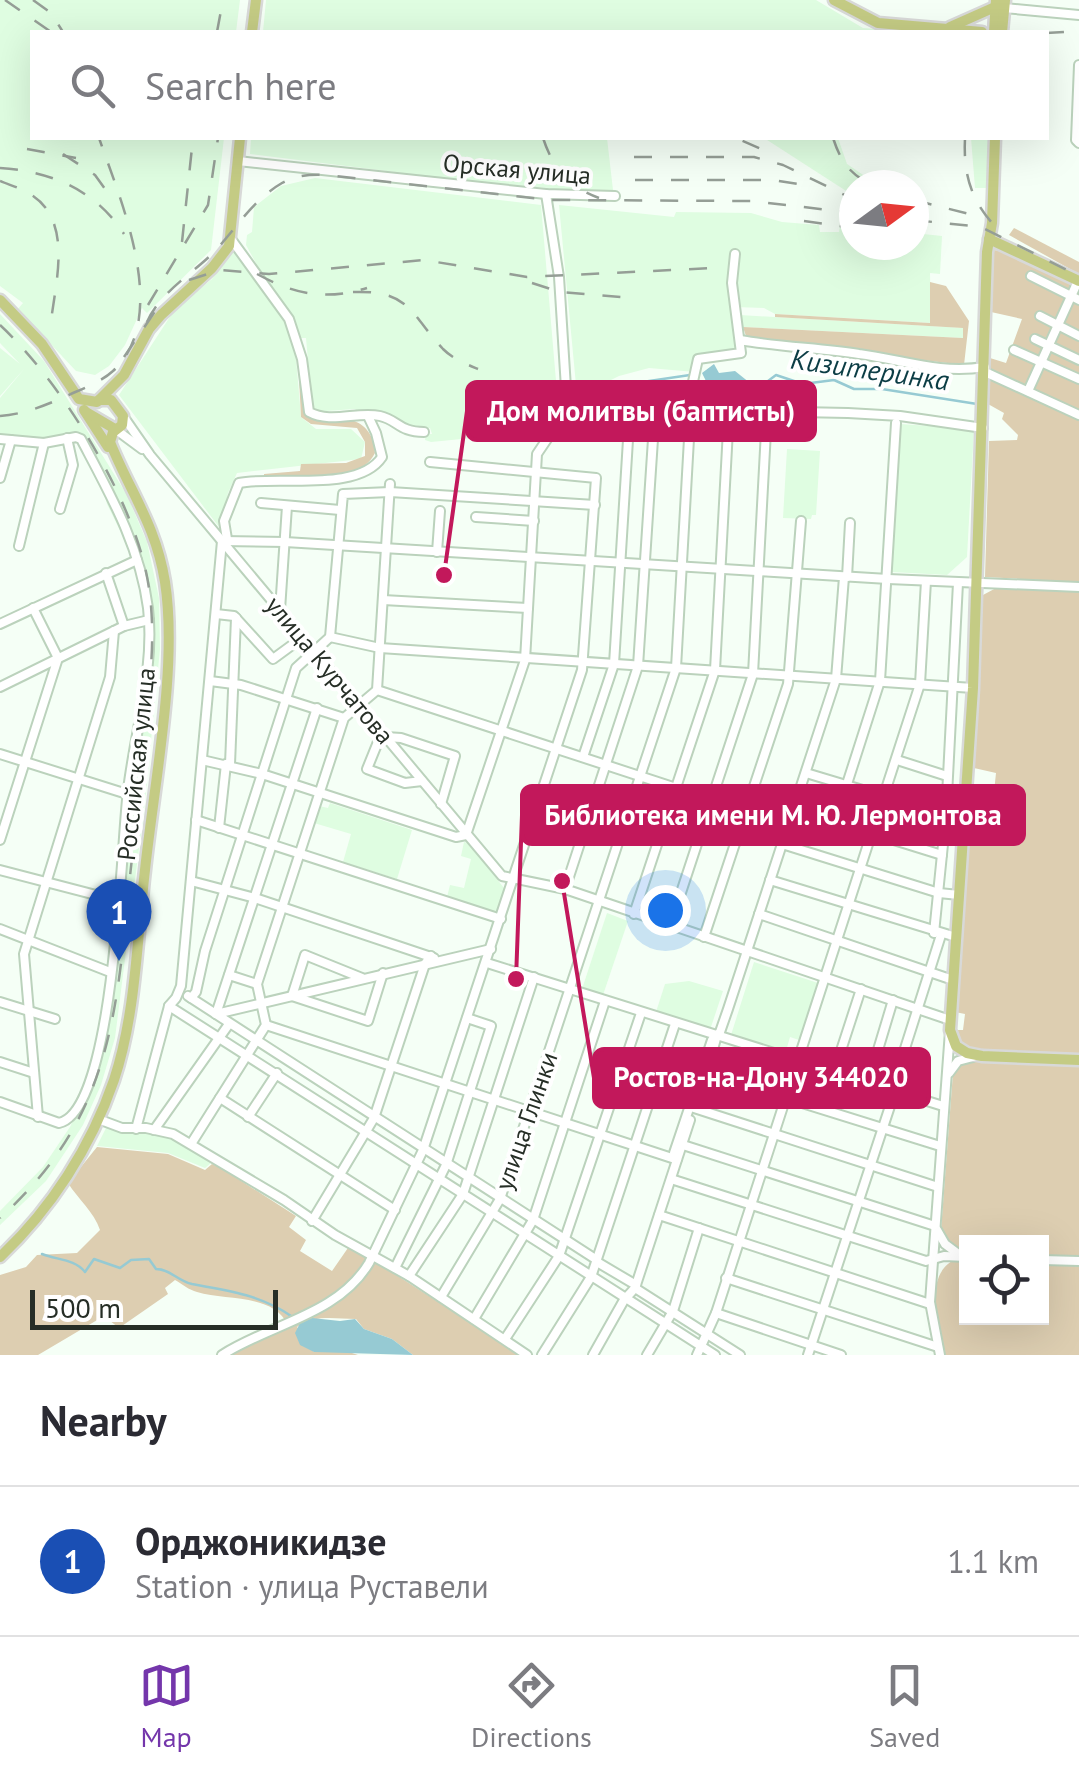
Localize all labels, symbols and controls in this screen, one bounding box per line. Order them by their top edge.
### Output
search box [30,30,1049,140]
icon: search [65,58,120,113]
text: Search here [145,61,337,110]
street label: Орская улица [442,147,592,191]
north arrow [839,170,929,260]
water label: Кизитеринка [788,340,952,398]
callout: Дом молитвы (баптисты) [467,382,815,440]
text: Дом молитвы (баптисты) [487,392,795,429]
street label: улица Курчатова [259,590,401,750]
street label: Российская улица [110,666,162,862]
callout: Библиотека имени М. Ю. Лермонтова [522,786,1024,844]
text: Библиотека имени М. Ю. Лермонтова [544,796,1002,833]
pin: 1 [86,878,152,961]
your location [640,885,691,936]
street label: улица Глинки [487,1048,565,1194]
callout: Ростов-на-Дону 344020 [594,1049,929,1107]
text: Ростов-на-Дону 344020 [614,1058,908,1095]
map controls [959,1235,1049,1325]
button: locate [959,1235,1049,1325]
scale bar [30,1285,278,1330]
text: 500 m [45,1289,121,1326]
text: Nearby [40,1393,167,1448]
text: Орджоникидзе [135,1516,387,1565]
text: 1 [63,1540,82,1582]
text: 1.1 km [947,1540,1039,1582]
text: Station · улица Руставели [135,1565,489,1607]
tab: Map [139,1658,194,1755]
tab: Directions [471,1658,592,1755]
tab: Saved [869,1658,940,1755]

